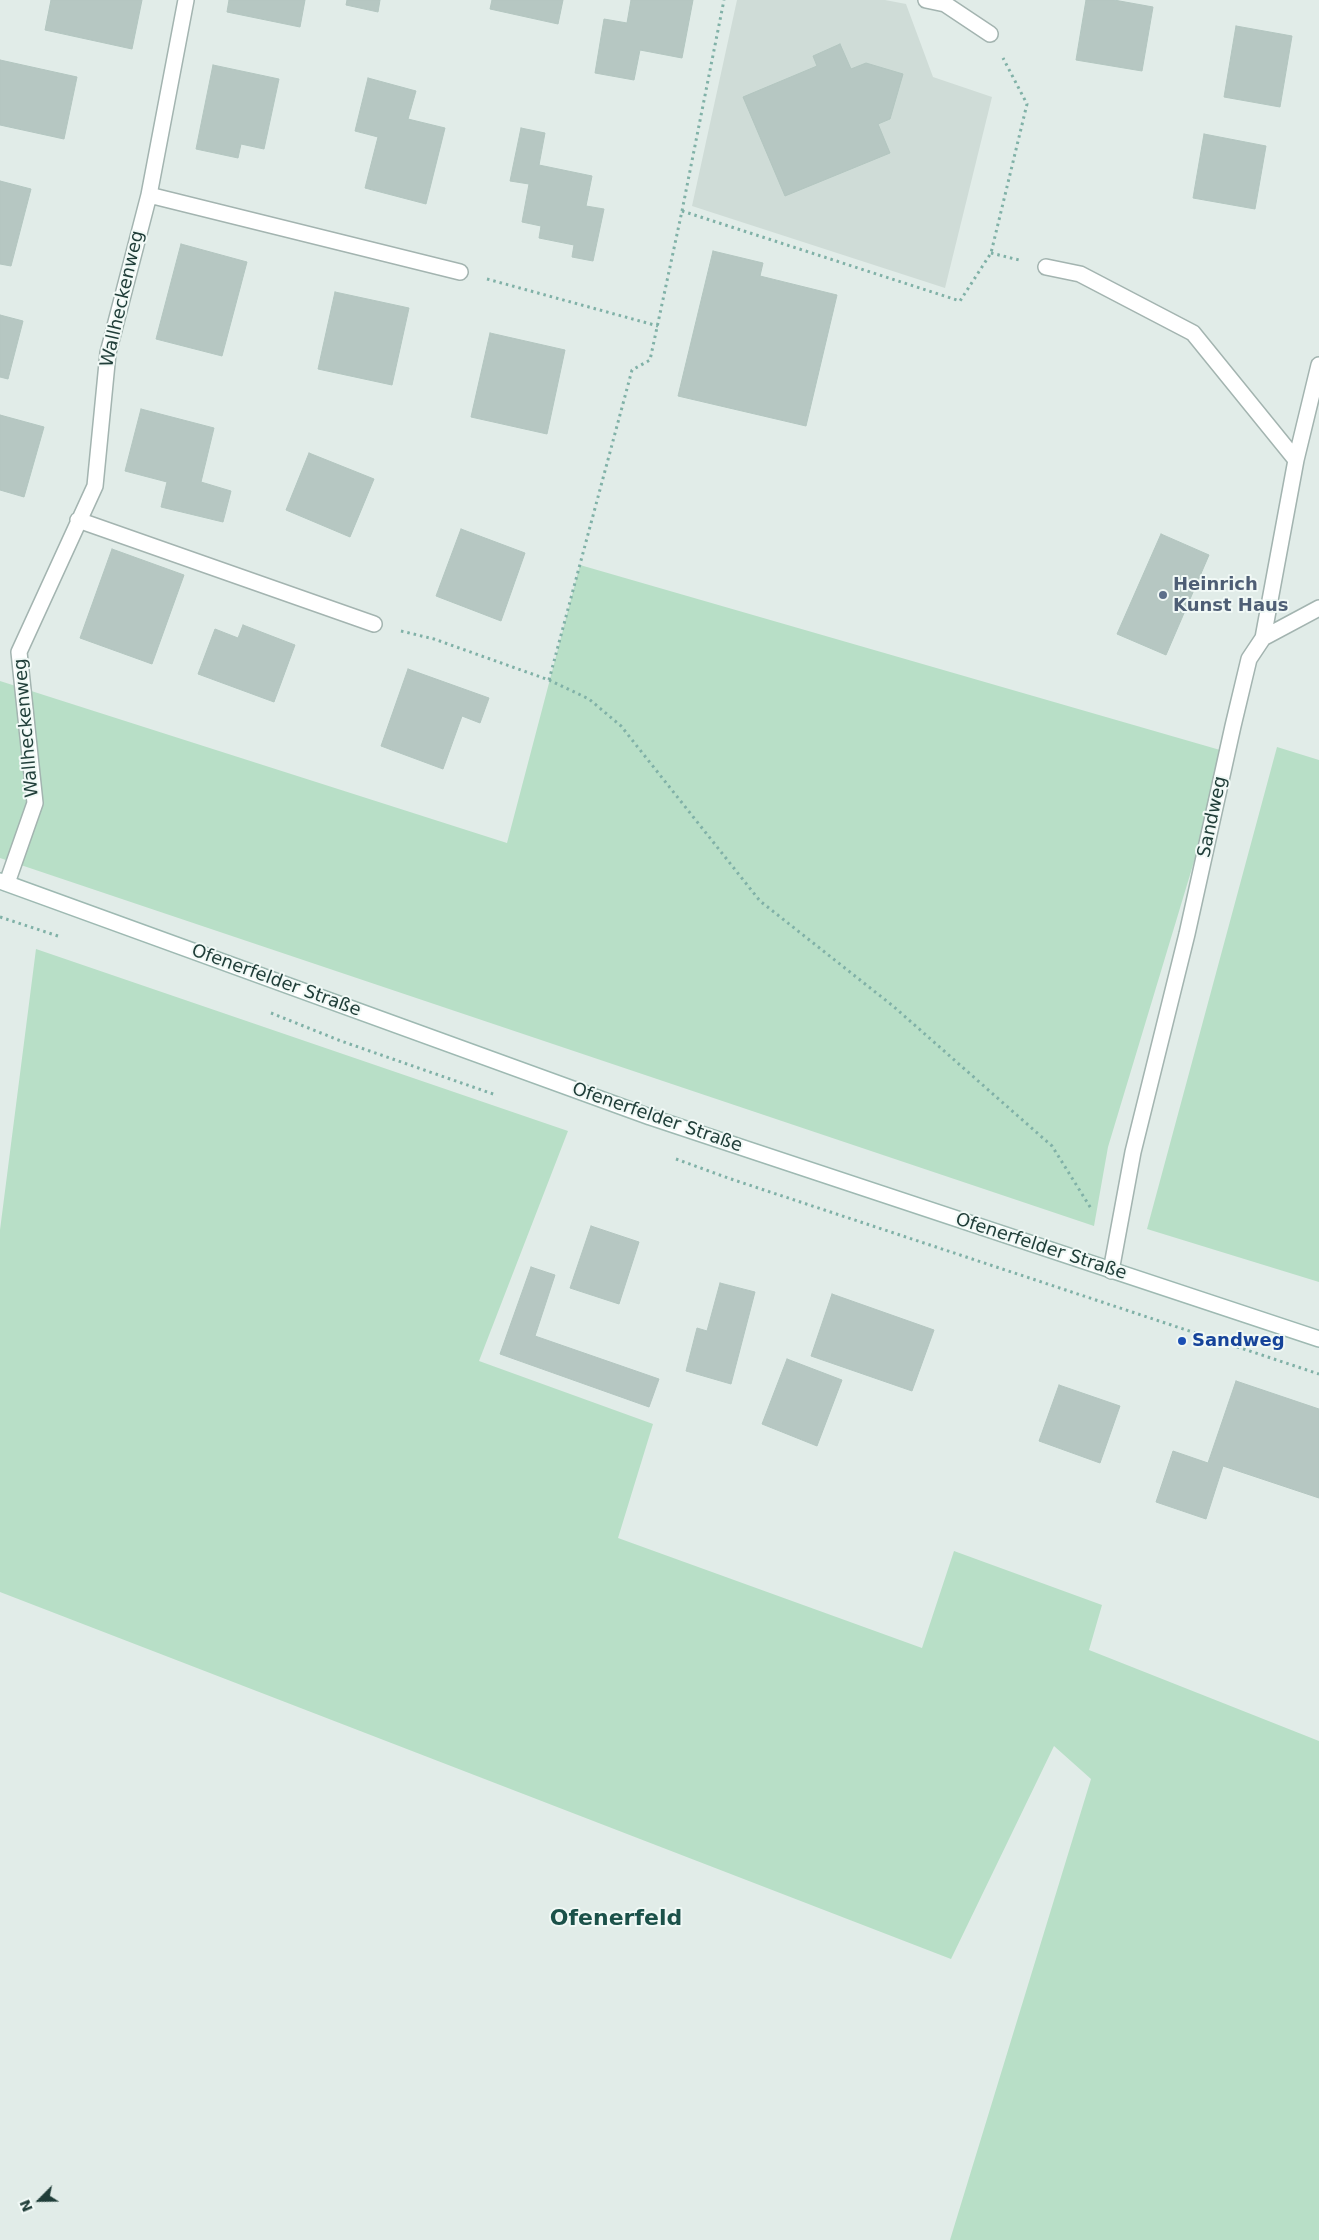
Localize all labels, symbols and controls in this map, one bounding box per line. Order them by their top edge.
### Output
street label: Wallheckenweg [97,229,149,369]
place label: Heinrich Kunst Haus [1173,574,1289,616]
marker: Heinrich Kunst Haus [1157,589,1169,601]
street label: Wallheckenweg [10,658,44,798]
street label: Sandweg [1194,774,1232,860]
street label: Ofenerfelder Straße [188,940,364,1022]
street label: Ofenerfelder Straße [569,1079,745,1157]
street label: Ofenerfelder Straße [953,1209,1129,1285]
place label: Sandweg [1192,1330,1285,1352]
marker: Sandweg [1176,1335,1188,1347]
district label: Ofenerfeld [550,1906,682,1932]
north arrow [15,2175,65,2225]
text: N [17,2197,36,2214]

